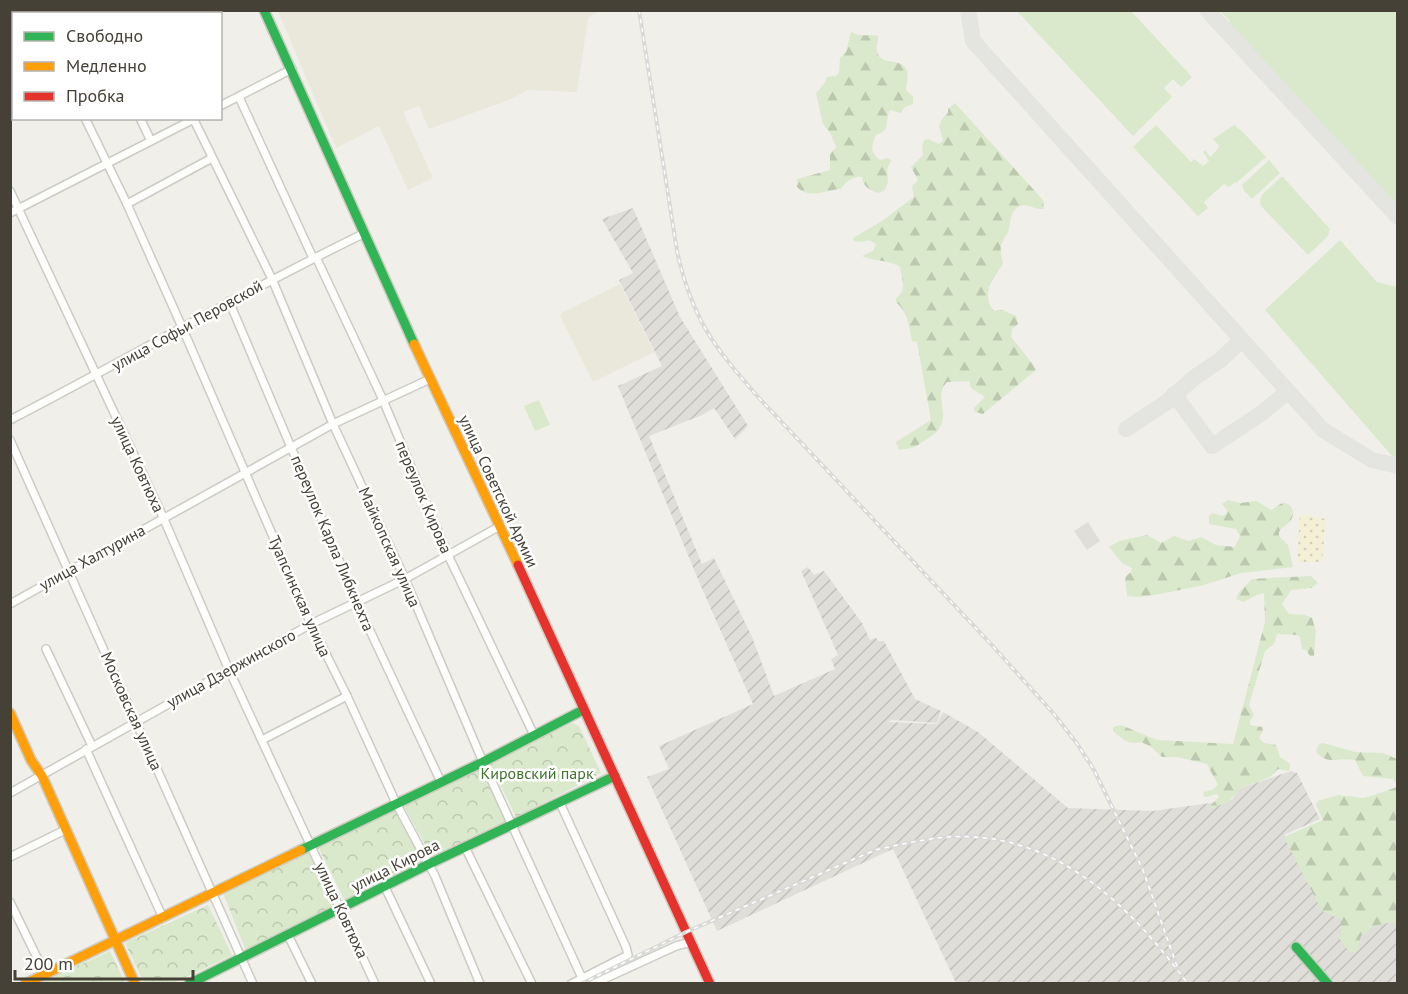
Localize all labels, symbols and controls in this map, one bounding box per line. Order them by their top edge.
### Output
legend [12,12,222,120]
text: Свободно [66,24,143,47]
text: Медленно [66,54,147,77]
text: Пробка [66,84,124,107]
street label: улица Софьи Перовской [108,275,266,375]
street label: улица Советской Армии [455,412,543,570]
street label: улица Ковтюха [107,413,169,515]
street label: переулок Кирова [391,438,457,556]
street label: переулок Карла Либкнехта [287,452,379,634]
street label: Майкопская улица [355,484,425,610]
street label: улица Халтурина [35,520,149,594]
street label: Туапсинская улица [264,532,336,660]
street label: улица Дзержинского [163,624,299,712]
street label: Московская улица [97,649,167,773]
park label: Кировский парк [480,763,594,783]
street label: улица Кирова [347,834,443,896]
street label: улица Ковтюха [311,859,373,961]
scale bar [15,943,194,981]
text: 200 m [24,952,73,975]

